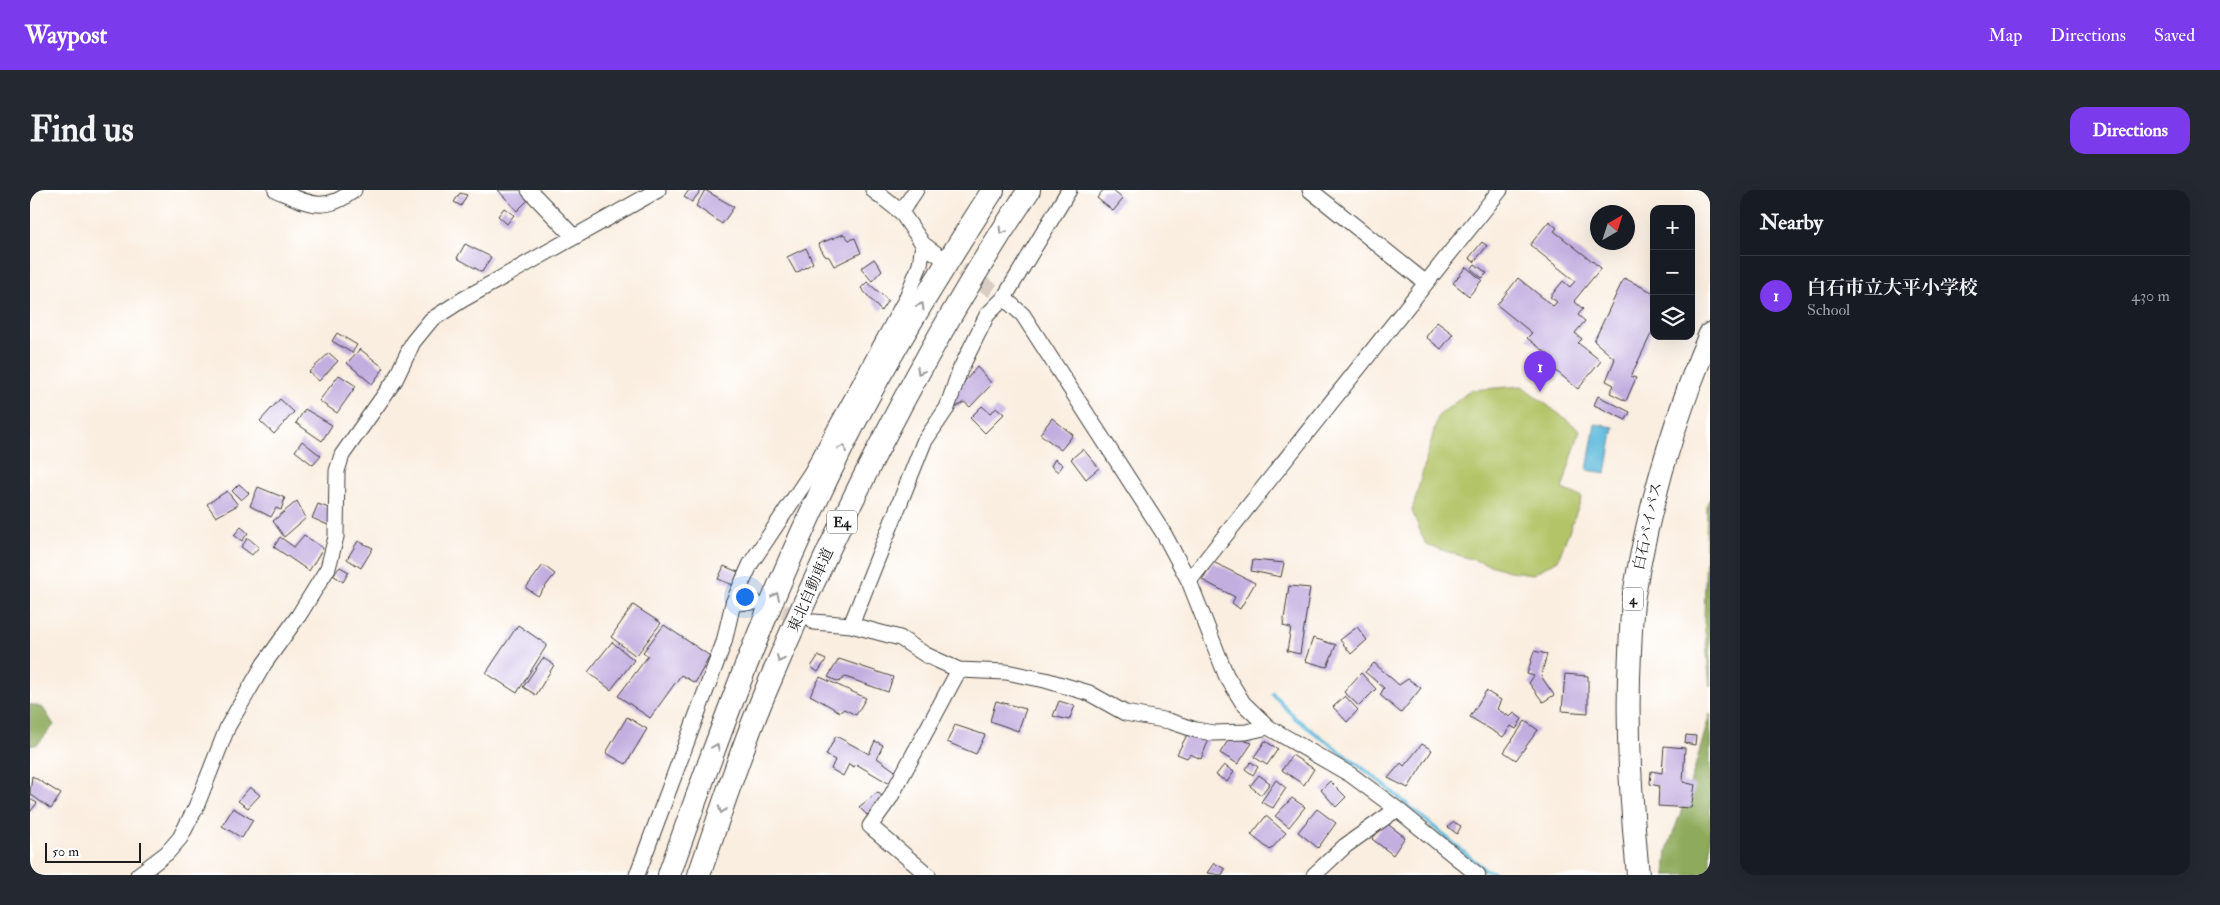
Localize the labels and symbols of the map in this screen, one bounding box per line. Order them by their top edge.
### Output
north arrow [1590,205,1635,250]
one-way arrow [999,226,1009,235]
one-way arrow [915,302,925,311]
pin: 1 [1524,351,1556,392]
one-way arrow [916,366,926,375]
one-way arrow [837,444,847,453]
street label: 白石バイパス [1629,480,1667,572]
road number: E4 [827,511,857,534]
street label: 東北自動車道 [784,545,838,635]
your location [732,584,758,610]
road number: 4 [1623,588,1643,610]
one-way arrow [770,592,781,601]
one-way arrow [776,654,787,663]
one-way arrow [709,743,720,752]
one-way arrow [718,806,728,814]
scale bar [45,840,141,863]

